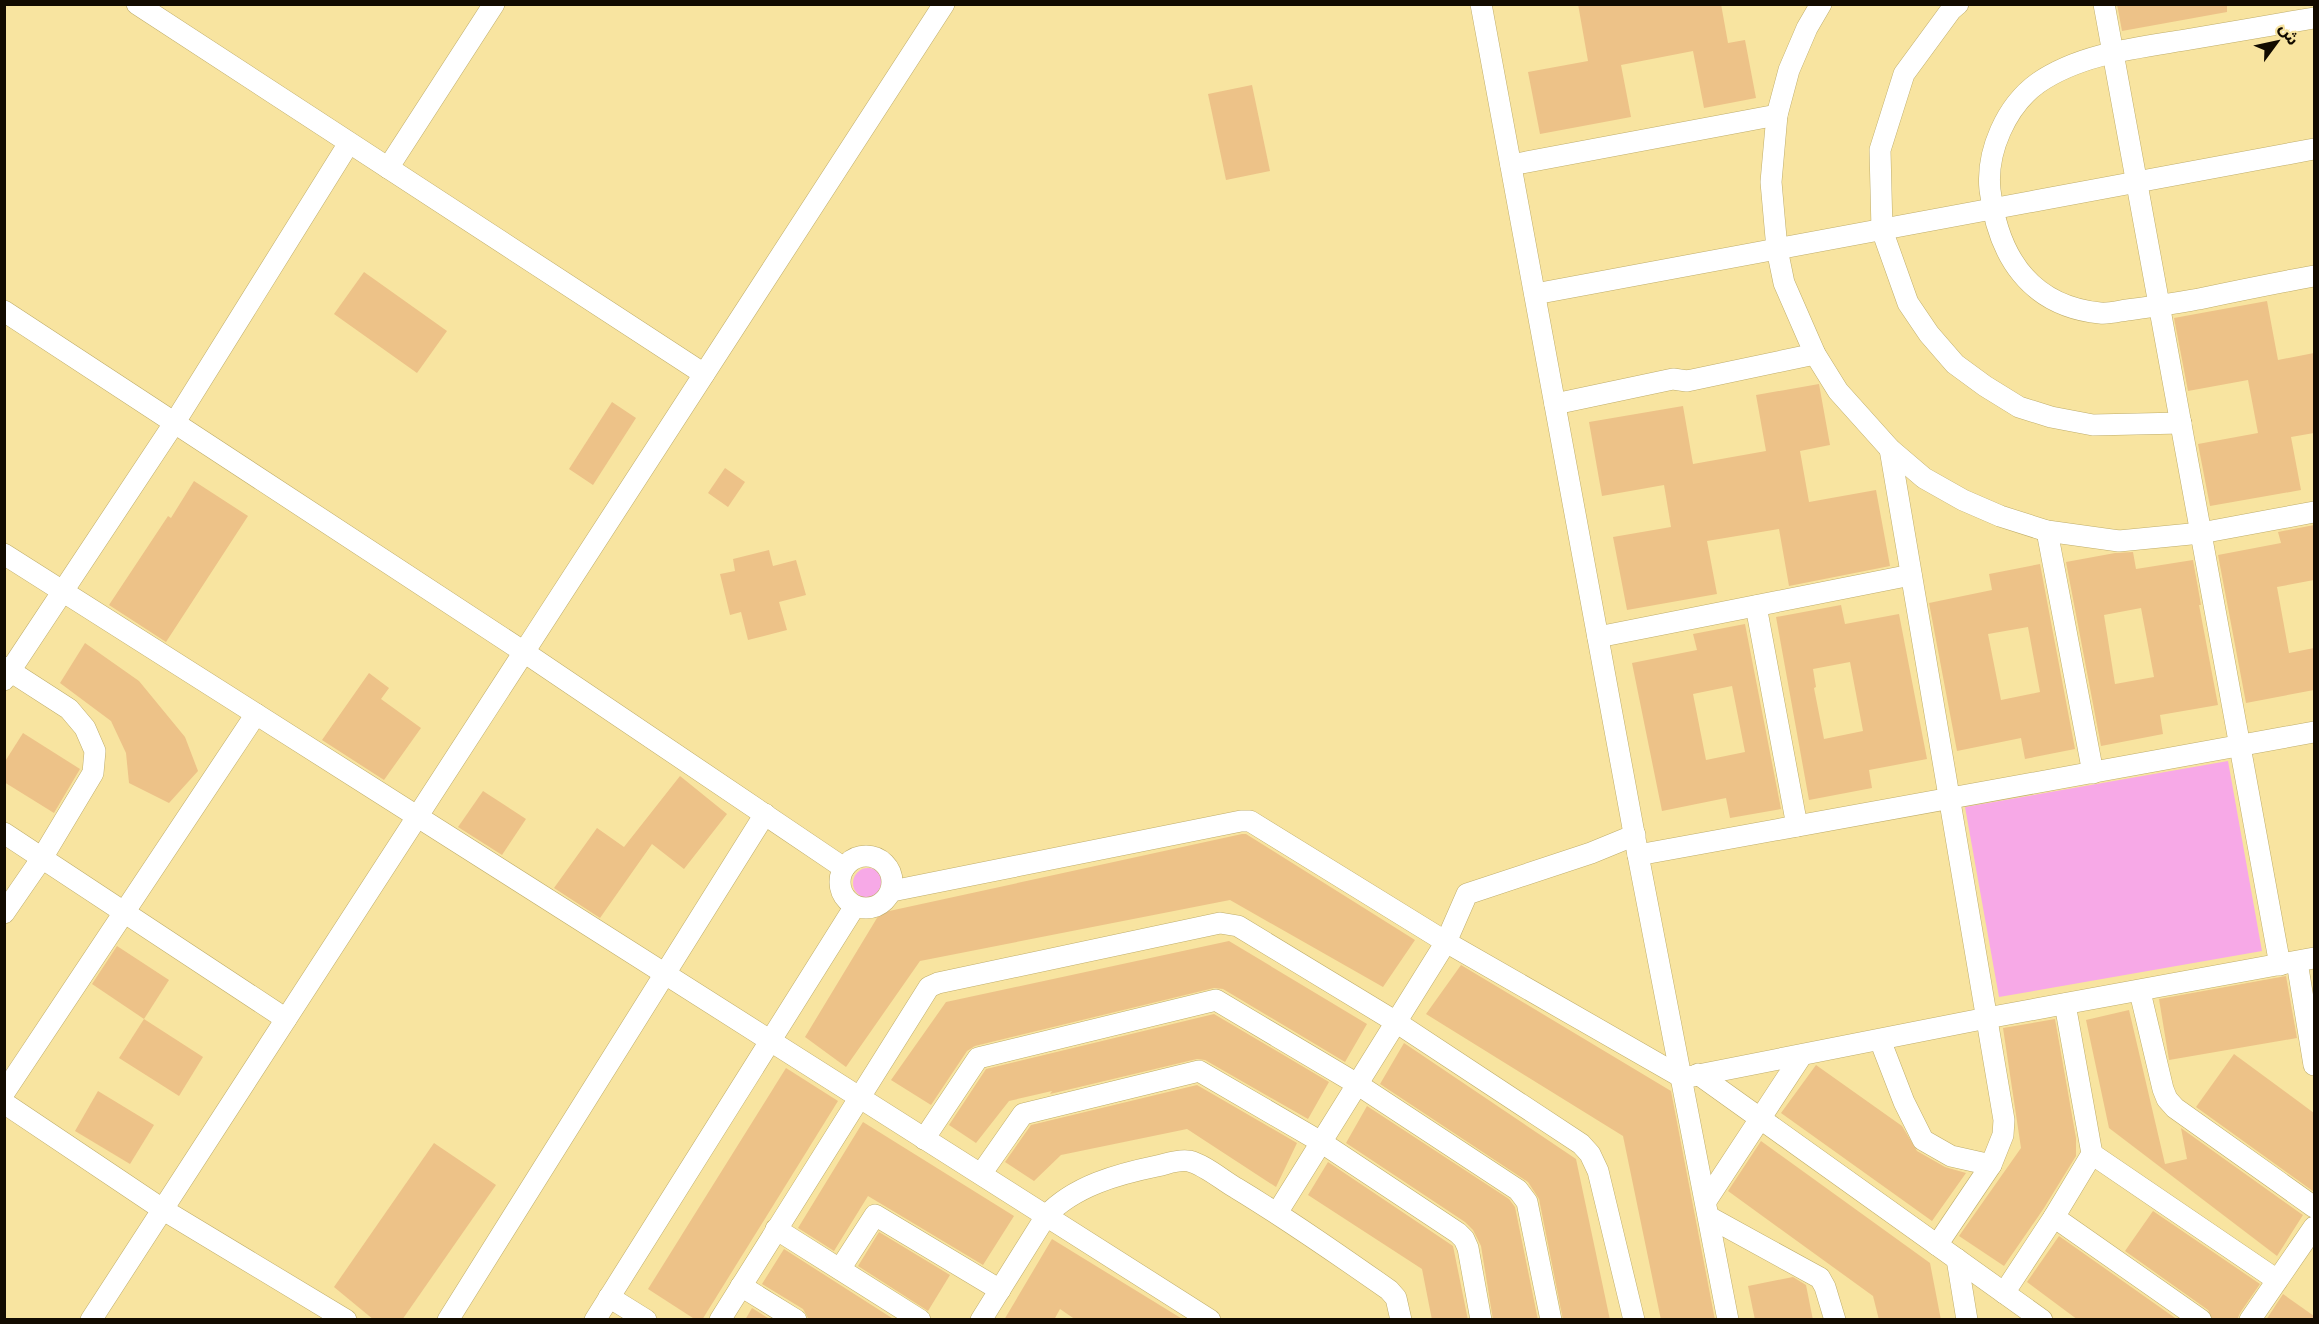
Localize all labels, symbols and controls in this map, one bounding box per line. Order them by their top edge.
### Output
north arrow [2247,12,2307,72]
text: ش [2275,19,2304,49]

